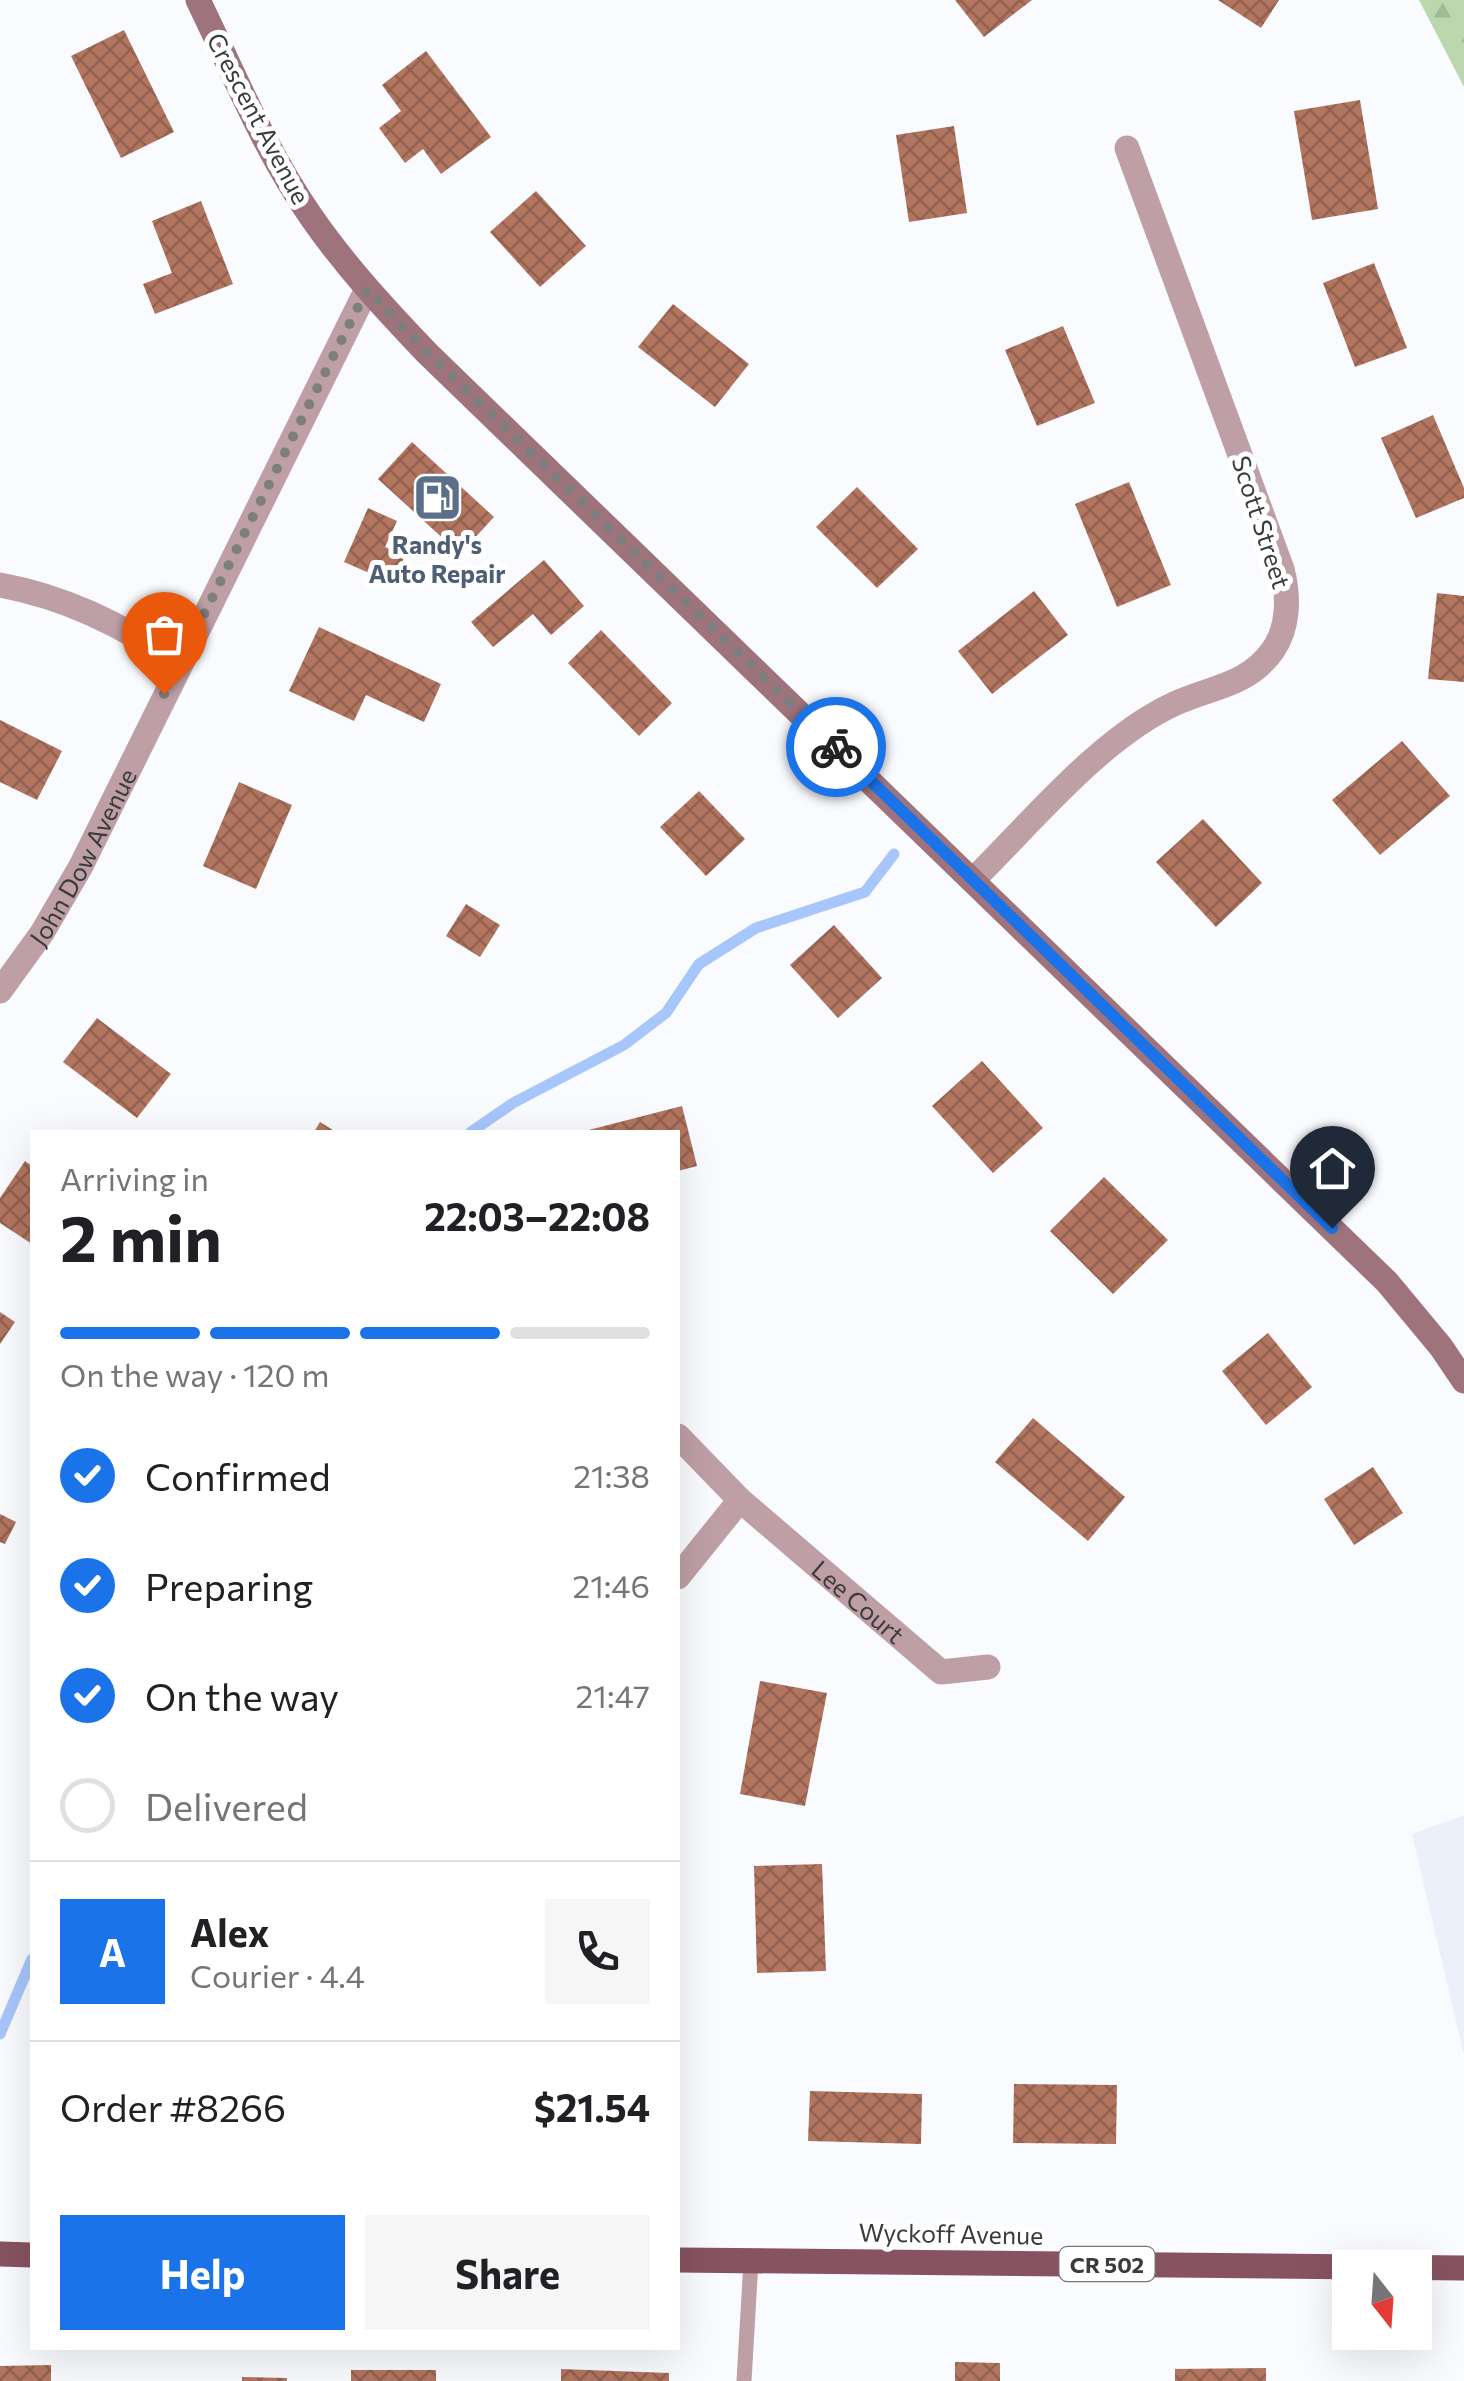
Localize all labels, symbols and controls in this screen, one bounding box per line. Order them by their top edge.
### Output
street label: Crescent Avenue [201,27,317,209]
street label: Scott Street [1226,452,1298,592]
fuel station icon: Randy's Auto Repair [411,472,463,524]
place label: Randy's Auto Repair [369,529,505,588]
pin [122,592,207,695]
icon: bag [137,607,192,662]
courier [786,697,886,797]
icon: bike [809,720,864,775]
street label: John Dow Avenue [23,763,142,952]
pin [1290,1126,1375,1229]
icon: home [1305,1141,1360,1196]
text: Arriving in [60,1158,209,1198]
text: 22:03–22:08 [424,1192,650,1239]
text: 2 min [60,1196,222,1275]
text: On the way · 120 m [60,1354,329,1394]
icon: check [60,1448,115,1503]
text: Confirmed [145,1452,331,1499]
text: 21:38 [573,1455,650,1495]
street label: Lee Court [806,1554,911,1649]
icon: check [60,1558,115,1613]
text: Preparing [145,1562,313,1609]
text: 21:46 [572,1565,650,1605]
icon: check [60,1668,115,1723]
text: On the way [145,1672,339,1719]
text: 21:47 [576,1675,650,1715]
text: Delivered [145,1782,308,1829]
button: phone [545,1899,650,2004]
text: Alex [190,1908,269,1955]
text: A [99,1928,126,1975]
text: Courier · 4.4 [190,1955,365,1995]
text: Order #8266 [60,2083,286,2130]
text: $21.54 [534,2083,650,2130]
button: Help [60,2215,345,2330]
button: Share [365,2215,650,2330]
street label: Wyckoff Avenue [858,2216,1044,2250]
road number: CR 502 [1060,2247,1154,2281]
north arrow [1332,2250,1432,2350]
map controls [1332,2250,1432,2350]

